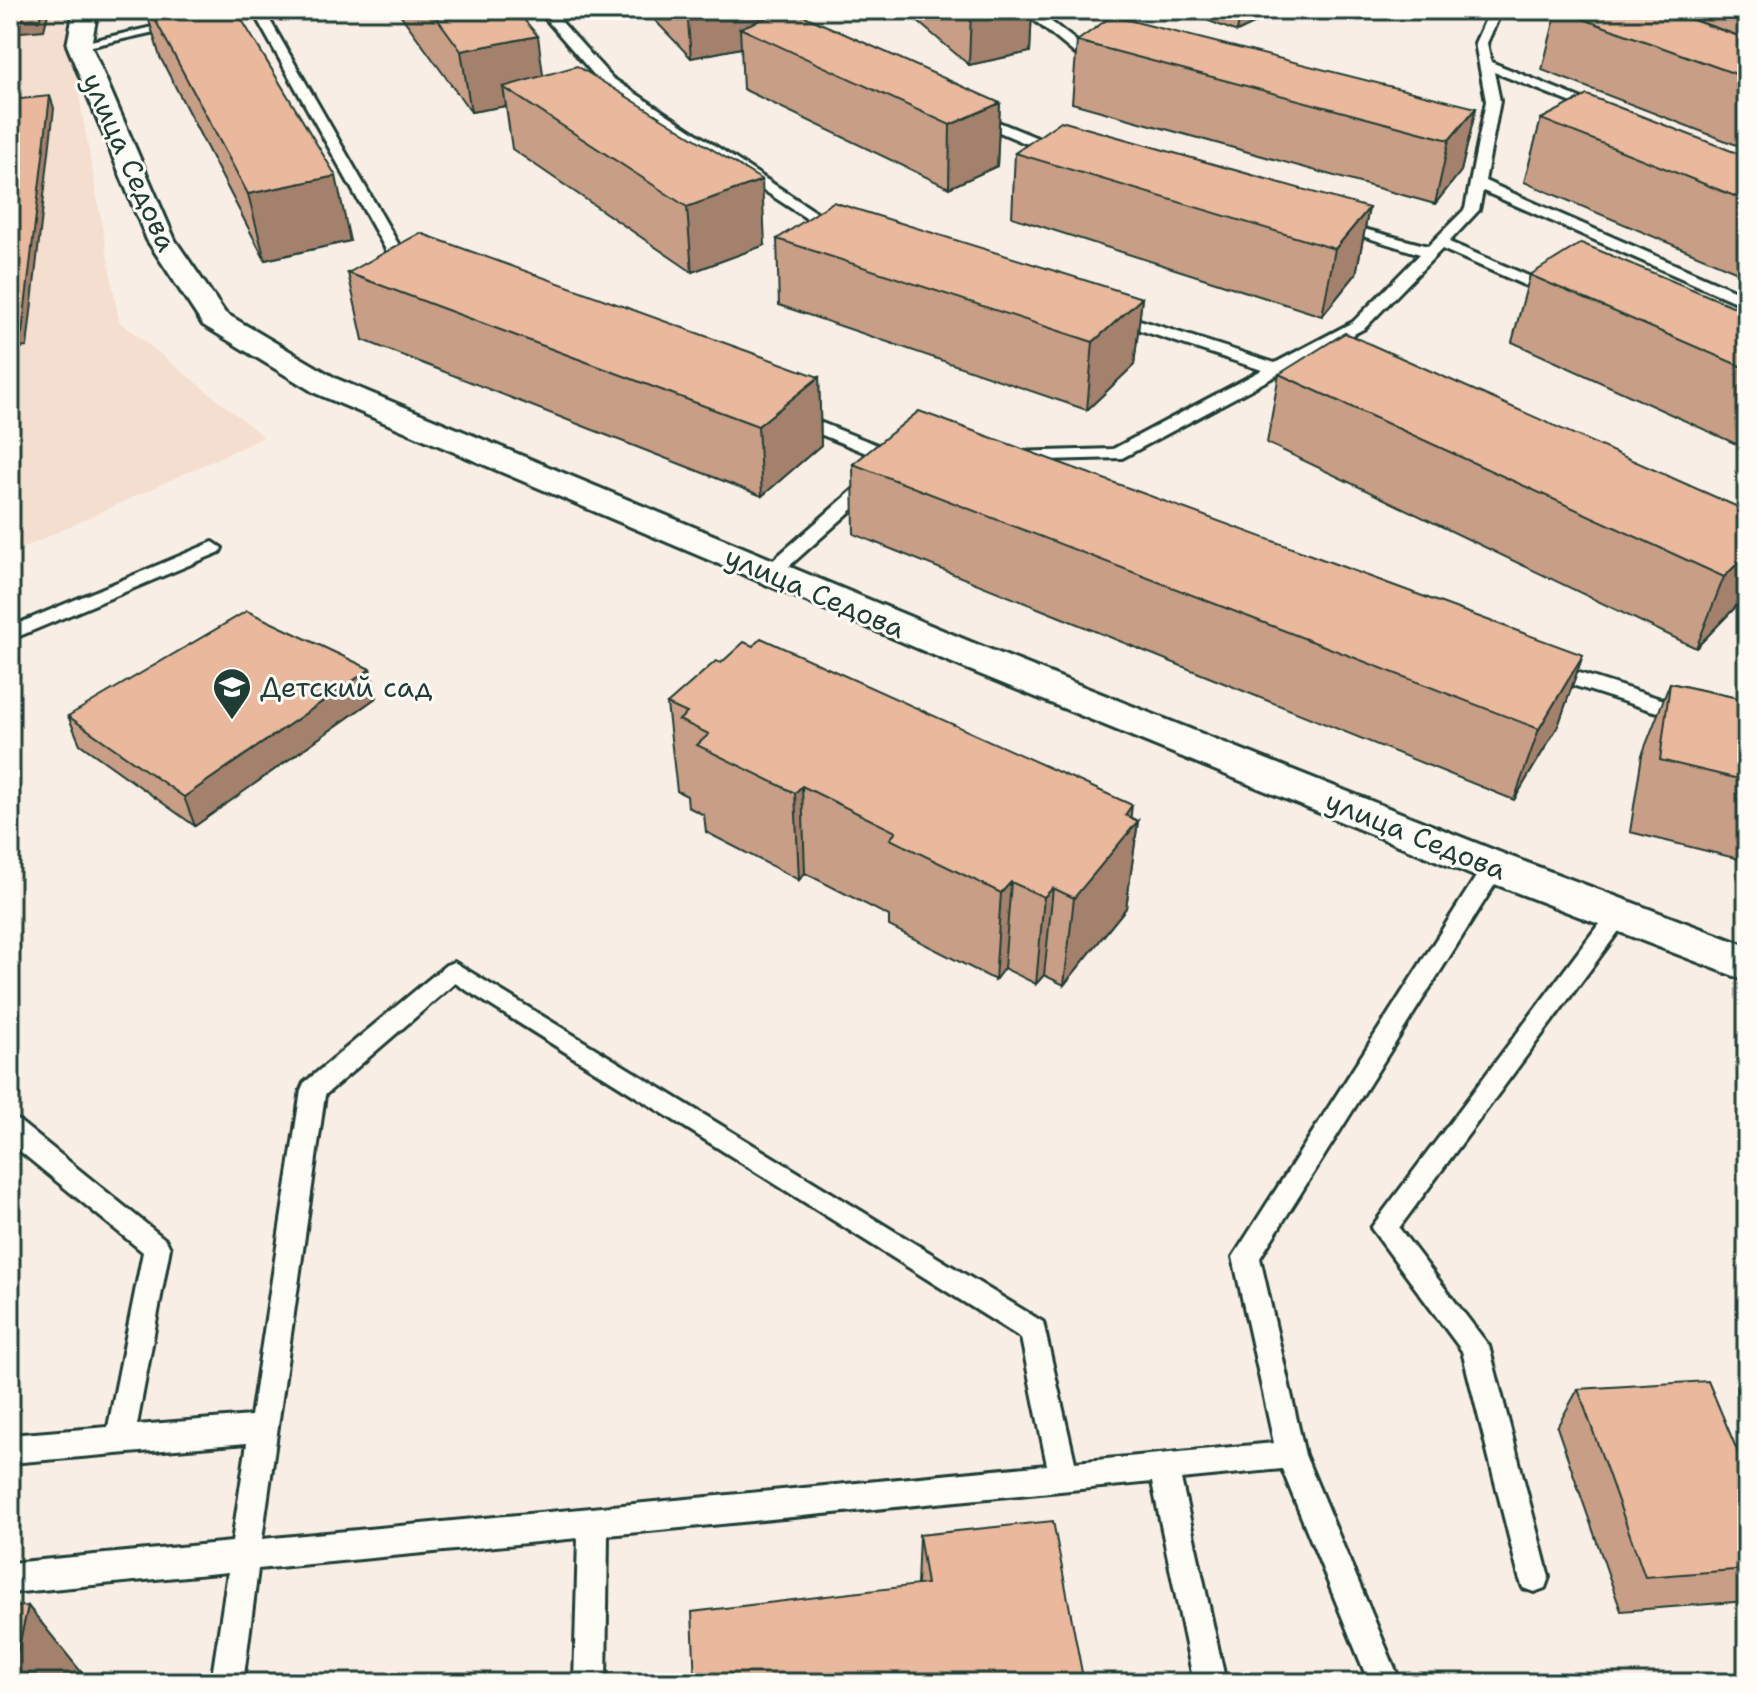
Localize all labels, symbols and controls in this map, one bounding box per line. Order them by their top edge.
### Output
street label: улица Седова [74,67,186,257]
street label: улица Седова [719,537,911,647]
school or university icon: Детский сад [211,666,253,721]
place label: Детский сад [260,668,433,706]
street label: улица Седова [1320,781,1512,889]

